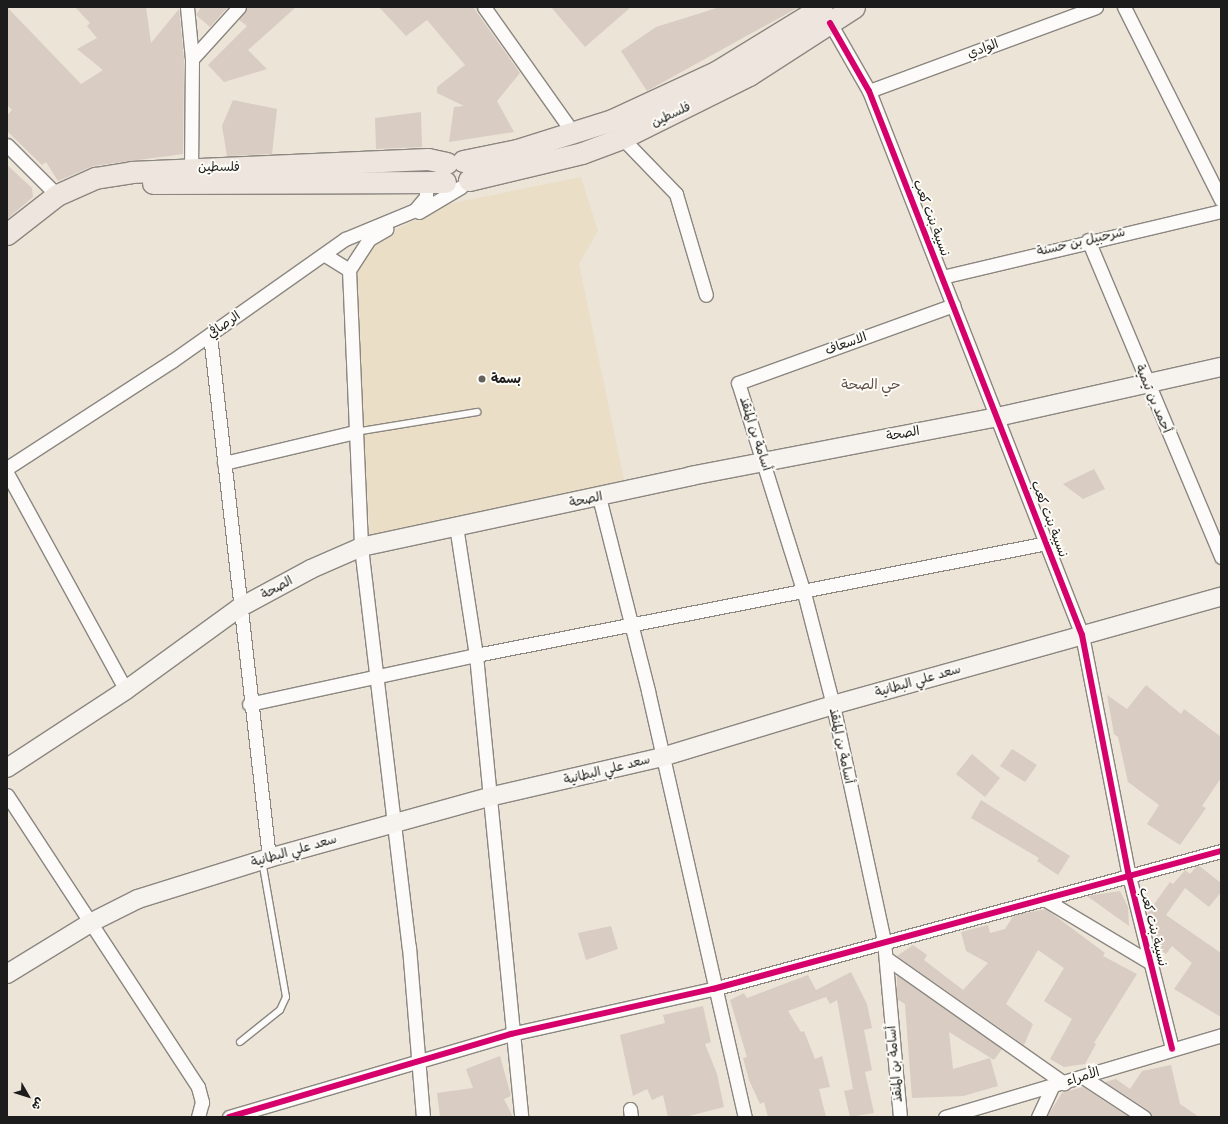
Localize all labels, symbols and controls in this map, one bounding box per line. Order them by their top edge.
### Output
street label: الوادي [965,36,1001,62]
street label: فلسطين [649,99,693,131]
street label: فلسطين [198,159,240,175]
street label: نسيبة بنت كعب [909,178,953,258]
street label: شرحبيل بن حسنة [1035,224,1127,260]
street label: الرصافي [204,308,244,342]
street label: الاسعاف [823,329,869,359]
street label: أحمد بن تيمية [1132,362,1174,436]
place label: بسمة [491,371,521,387]
marker: بسمة [476,373,488,385]
district label: حي الصحة [841,377,901,393]
street label: أسامة بن المنقذ [736,395,774,473]
street label: الصحة [885,423,921,445]
street label: نسيبة بنت كعب [1027,479,1071,559]
street label: الصحة [568,489,604,511]
street label: الصحة [258,573,296,603]
street label: سعد علي البطانية [873,661,963,701]
street label: أسامة بن المنقذ [825,707,857,785]
street label: سعد علي البطانية [562,752,652,788]
street label: سعد علي البطانية [249,831,339,871]
street label: نسيبة بنت كعب [1136,886,1170,968]
street label: أسامة بن المنقذ [884,1025,906,1103]
street label: الأمراء [1064,1065,1102,1089]
north arrow [8,1076,48,1116]
text: ش [27,1093,49,1115]

